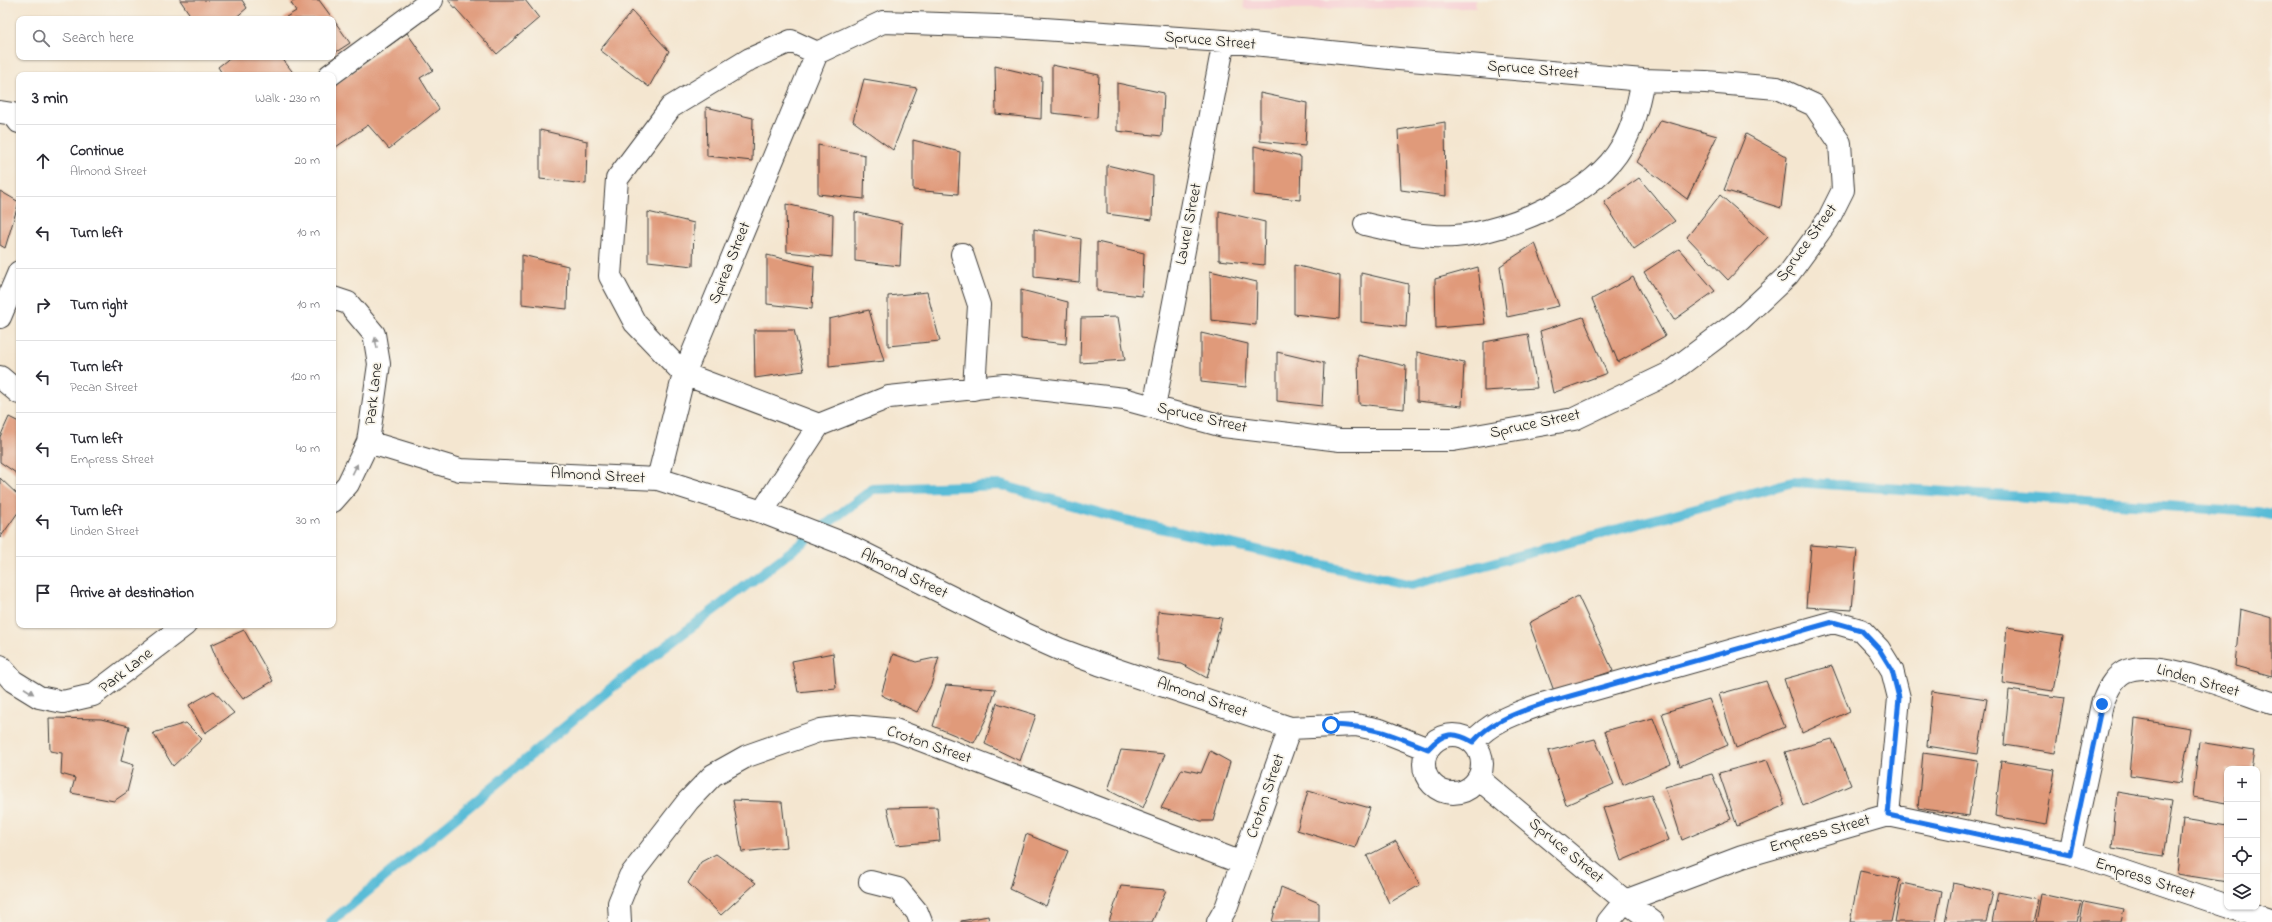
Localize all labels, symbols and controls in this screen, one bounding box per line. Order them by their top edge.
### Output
search box [16,16,336,60]
street label: Spruce Street [1163,25,1257,57]
icon: search [30,27,52,49]
text: Search here [62,27,134,49]
street label: Spruce Street [1486,54,1580,86]
text: 3 min [32,86,68,111]
text: Walk · 230 m [255,89,320,108]
text: Continue [70,140,124,162]
icon: ahead [32,150,54,172]
text: 20 m [295,151,320,170]
text: Almond Street [70,162,147,181]
street label: Laurel Street [1169,180,1209,267]
street label: Spruce Street [1770,198,1844,287]
street label: Spirea Street [703,218,758,308]
icon: left [32,222,54,244]
text: Turn left [70,222,123,244]
text: 10 m [297,223,320,242]
icon: right [32,294,54,316]
text: Turn right [70,294,128,316]
text: 10 m [297,295,320,314]
one-way arrow [373,337,379,350]
text: Turn left [70,356,123,378]
street label: Park Lane [359,361,389,426]
icon: left [32,366,54,388]
text: 120 m [290,367,320,386]
text: Pecan Street [70,378,138,397]
street label: Spruce Street [1155,396,1250,440]
street label: Spruce Street [1488,403,1583,445]
text: Turn left [70,428,123,450]
icon: left [32,438,54,460]
text: 40 m [296,439,320,458]
text: Empress Street [70,450,154,469]
street label: Almond Street [550,462,646,490]
one-way arrow [352,464,358,475]
text: Turn left [70,500,123,522]
icon: left [32,510,54,532]
text: 30 m [296,511,320,530]
text: Linden Street [70,522,139,541]
street label: Almond Street [856,543,952,606]
icon: arrive [32,582,54,604]
text: Arrive at destination [70,582,194,604]
street label: Park Lane [94,642,159,700]
street label: Linden Street [2154,658,2243,704]
street label: Almond Street [1153,671,1251,725]
one-way arrow [24,687,34,695]
route end [2093,695,2111,713]
route start [1322,716,1340,734]
street label: Croton Street [884,719,975,771]
street label: Croton Street [1240,750,1292,841]
map controls [2224,766,2260,910]
button: + [2224,766,2260,802]
button: − [2224,802,2260,838]
street label: Empress Street [1767,808,1874,860]
street label: Spruce Street [1523,812,1609,890]
button: locate [2224,838,2260,874]
street label: Empress Street [2092,852,2199,907]
button: layers [2224,874,2260,910]

